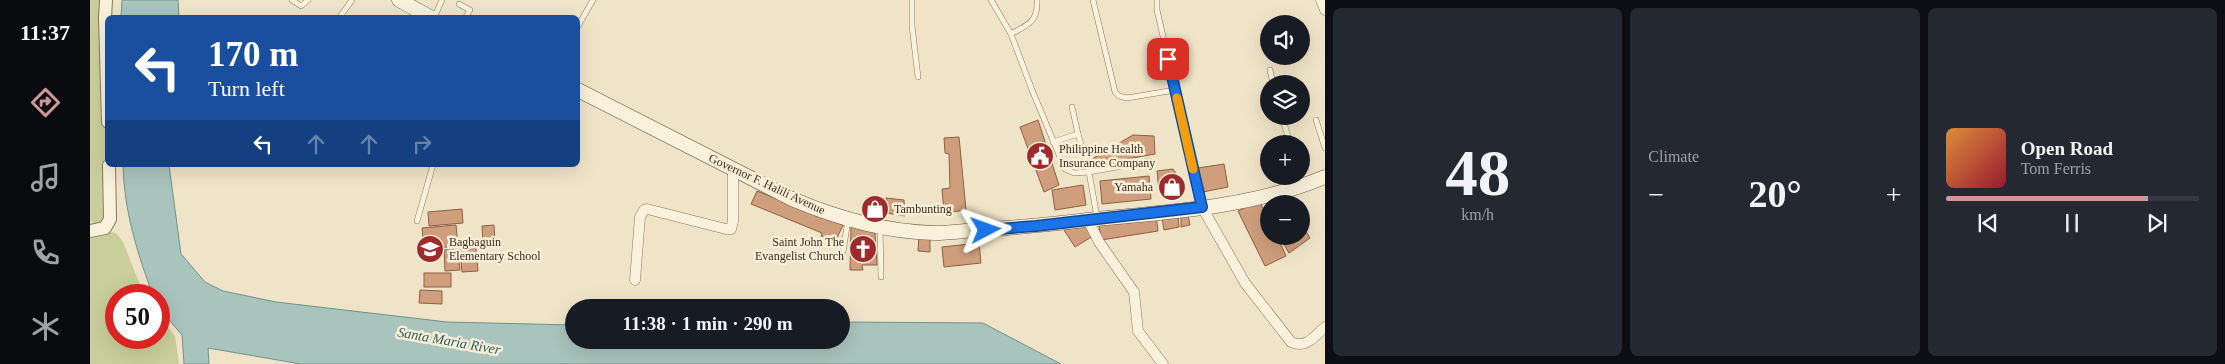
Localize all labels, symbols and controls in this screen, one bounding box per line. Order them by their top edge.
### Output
map controls [1260,15,1310,245]
button: sound [1260,15,1310,65]
text: 11:37 [20,20,70,45]
icon: left [125,35,190,100]
text: 170 m [208,35,298,74]
pin [1147,38,1189,80]
icon: arrive [1154,45,1182,73]
button: layers [1260,75,1310,125]
text: Turn left [208,76,285,101]
icon: directions [28,85,63,120]
icon: left [249,130,277,158]
icon: ahead [302,130,330,158]
icon: ahead [355,130,383,158]
icon: right [408,130,436,158]
button: + [1260,135,1310,185]
text: 48 [1445,137,1510,209]
text: Open Road [2021,138,2113,159]
public building icon: Philippine Health Insurance Company [1025,141,1055,171]
place label: Philippine Health Insurance Company [1059,142,1155,170]
text: Climate [1648,148,1699,165]
street label: Governor F. Halili Avenue [707,151,827,217]
icon: music [28,160,63,195]
text: Tom Ferris [2021,160,2091,177]
shop icon: Yamaha [1157,172,1187,202]
text: 20° [1748,173,1802,215]
text: − [1648,179,1664,210]
text: + [1886,179,1902,210]
place label: Yamaha [1114,180,1154,194]
shop icon: Tambunting [860,194,890,224]
button: − [1260,195,1310,245]
place label: Tambunting [894,202,952,216]
position arrow [959,203,1011,255]
text: km/h [1461,206,1494,223]
icon: previous [1974,209,2002,237]
icon: pause [2058,209,2086,237]
icon: next [2143,209,2171,237]
school or university icon: Bagbaguin Elementary School [415,234,445,264]
church icon: Saint John The Evangelist Church [848,234,878,264]
icon: phone [28,235,63,270]
place label: Bagbaguin Elementary School [449,235,541,263]
place label: Saint John The Evangelist Church [755,235,844,263]
speed limit sign: 50 [105,284,170,349]
icon: climate [28,309,63,344]
text: 11:38 · 1 min · 290 m [623,313,792,334]
water label: Santa Maria River [396,325,502,358]

